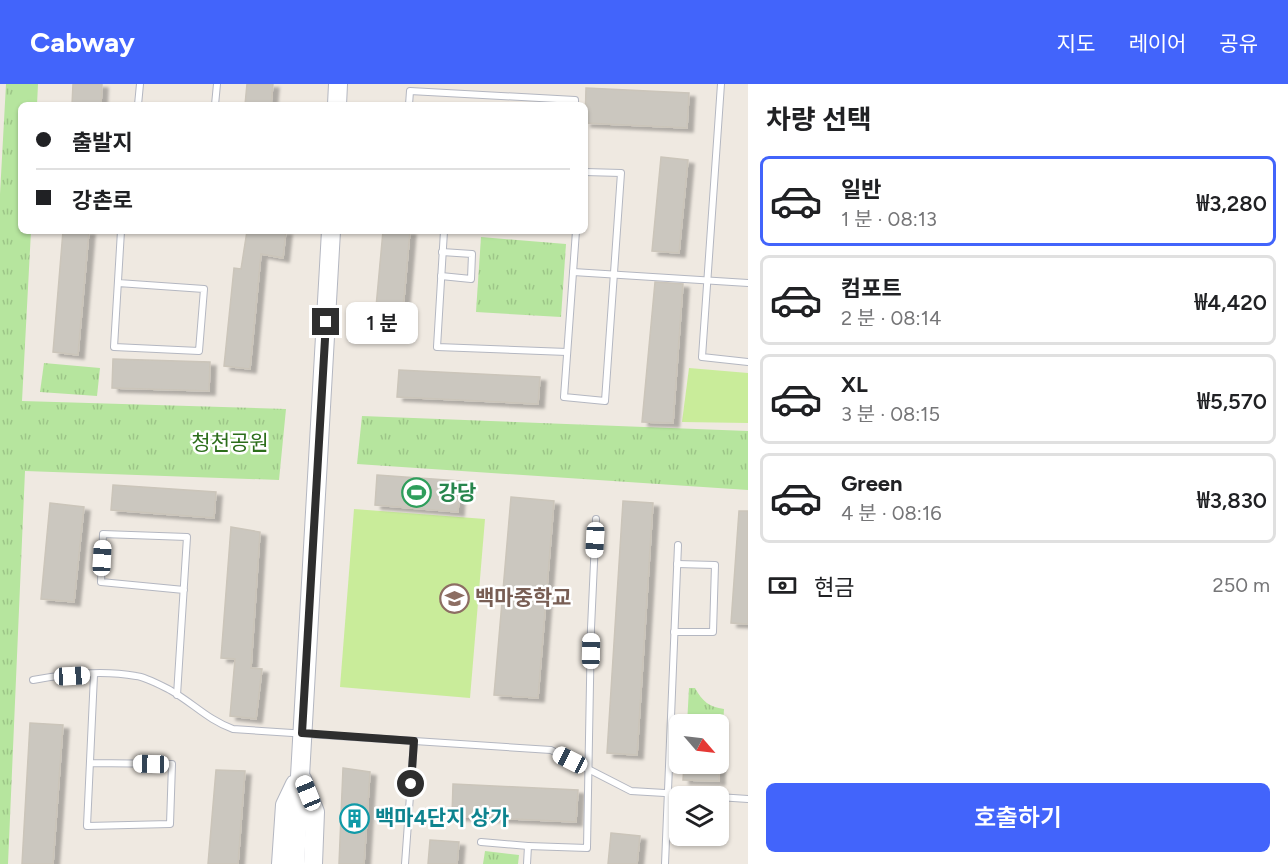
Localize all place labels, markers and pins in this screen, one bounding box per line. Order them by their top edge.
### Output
sports icon: 강당 [401,477,433,509]
place label: 강당 [438,480,477,505]
school or university icon: 백마중학교 [438,582,470,614]
place label: 백마중학교 [475,585,572,610]
building icon: 백마4단지 상가 [338,802,370,834]
place label: 백마4단지 상가 [375,805,509,830]

